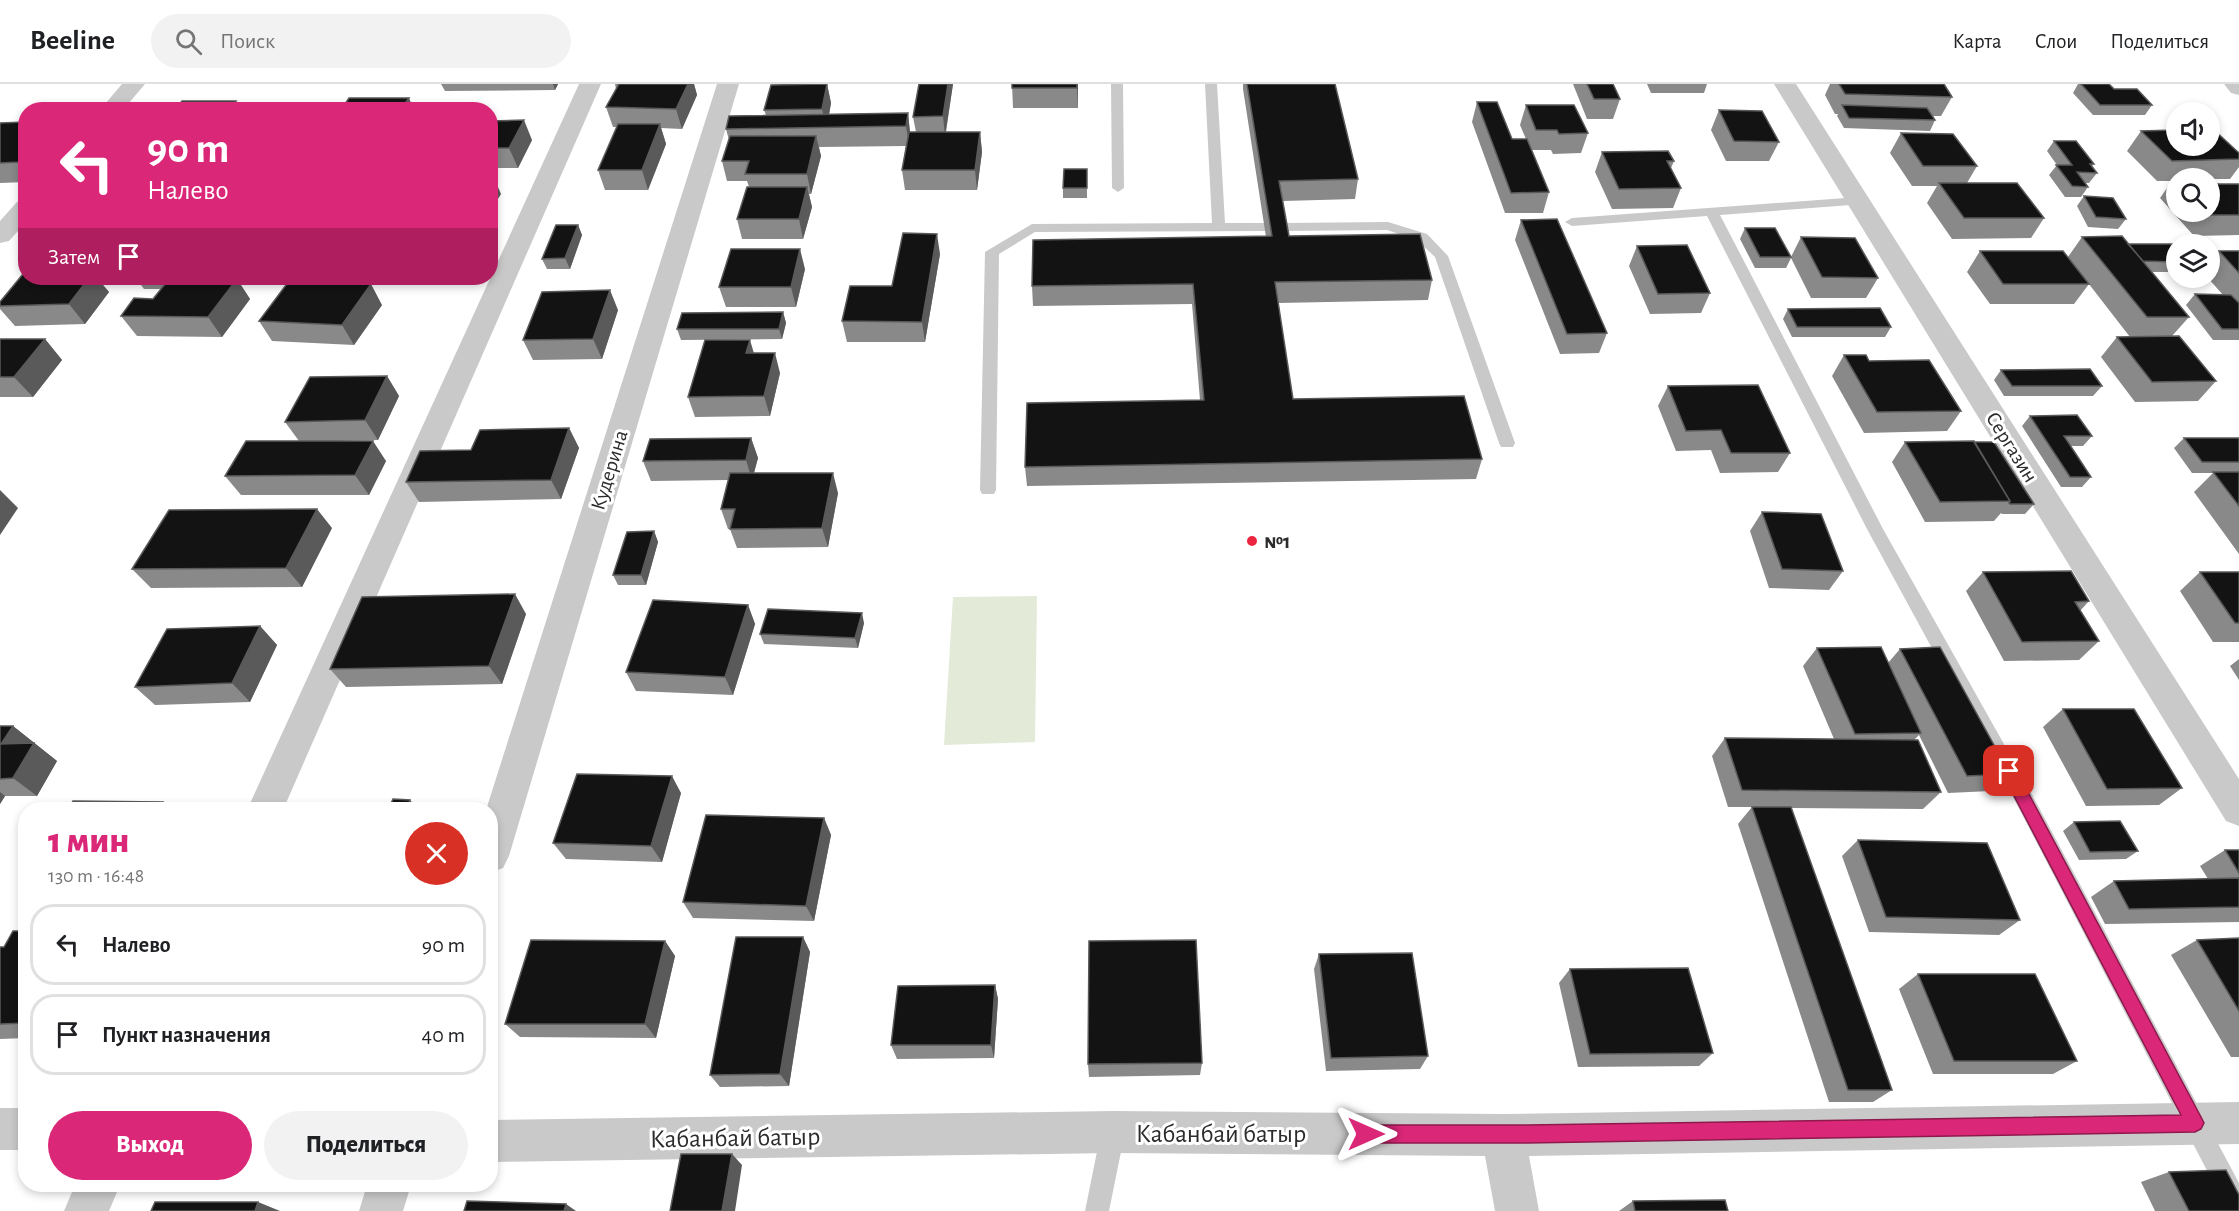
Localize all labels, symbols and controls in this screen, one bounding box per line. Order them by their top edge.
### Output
search box [151,14,571,68]
icon: search [172,25,205,58]
text: Beeline [30,27,115,55]
text: Поиск [220,30,275,52]
text: Карта [1952,31,2002,52]
text: Слои [2035,31,2077,52]
text: Поделиться [2110,31,2209,52]
map controls [2166,102,2220,288]
button: sound [2166,102,2220,156]
icon: left [48,126,126,204]
text: 90 m [147,128,229,170]
button: search [2166,168,2220,222]
text: Налево [147,177,229,204]
button: layers [2166,234,2220,288]
icon: arrive [112,240,145,273]
text: Затем [48,246,100,268]
street label: Сергазин [1982,408,2041,486]
street label: Кудерина [587,427,632,513]
place label: №1 [1264,531,1291,552]
marker: №1 [1245,534,1259,548]
pin [1983,745,2034,796]
icon: arrive [1992,754,2025,787]
button: close [405,822,468,885]
text: 1 мин [48,823,130,859]
text: 130 m · 16:48 [48,866,144,886]
icon: left [51,928,84,961]
text: Налево [102,934,171,956]
text: 90 m [422,934,465,956]
icon: arrive [51,1018,84,1051]
text: Пункт назначения [102,1024,271,1046]
text: 40 m [422,1024,465,1046]
position arrow [1334,1102,1398,1166]
button: Выход [48,1111,252,1180]
button: Поделиться [264,1111,468,1180]
street label: Кабанбай батыр [1136,1121,1306,1147]
street label: Кабанбай батыр [650,1124,820,1152]

